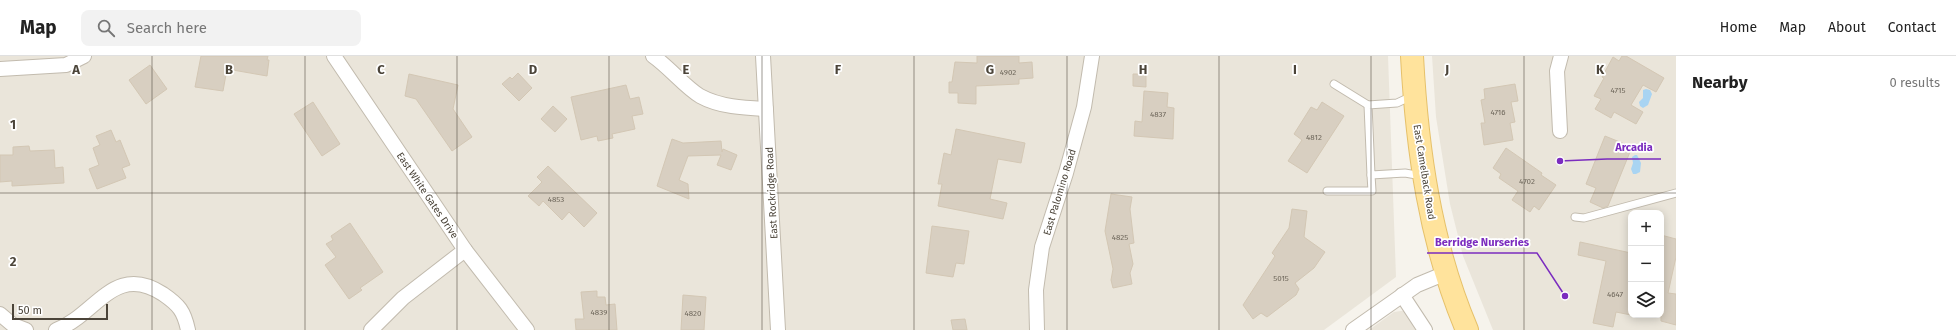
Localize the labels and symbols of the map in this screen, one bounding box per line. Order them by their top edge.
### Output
text: A [71,62,80,77]
text: B [225,62,233,77]
text: C [377,62,385,77]
text: D [529,62,538,77]
text: E [683,62,690,77]
text: F [835,62,842,77]
text: G [986,62,994,77]
text: H [1139,62,1147,77]
text: I [1293,62,1297,77]
text: J [1444,62,1449,77]
text: K [1596,62,1605,77]
house number: 4902 [1000,68,1016,77]
house number: 4715 [1611,86,1625,95]
house number: 4716 [1490,108,1506,117]
house number: 4837 [1150,110,1167,119]
text: 1 [10,117,16,132]
street label: East Camelback Road [1411,124,1437,221]
house number: 4812 [1306,133,1322,142]
callout: Arcadia [1607,136,1661,159]
text: Arcadia [1614,141,1653,154]
street label: East Rockridge Road [764,147,780,239]
street label: East Palomino Road [1041,148,1079,237]
street label: East White Gates Drive [394,150,461,241]
house number: 4702 [1519,177,1535,186]
house number: 4853 [548,195,564,204]
callout: Berridge Nurseries [1427,230,1537,253]
house number: 4825 [1112,233,1128,242]
text: Berridge Nurseries [1435,236,1530,249]
text: 2 [10,254,17,269]
house number: 5015 [1273,274,1289,283]
house number: 4647 [1607,290,1624,299]
scale bar [12,302,108,321]
house number: 4839 [591,308,607,317]
house number: 4820 [684,309,702,318]

